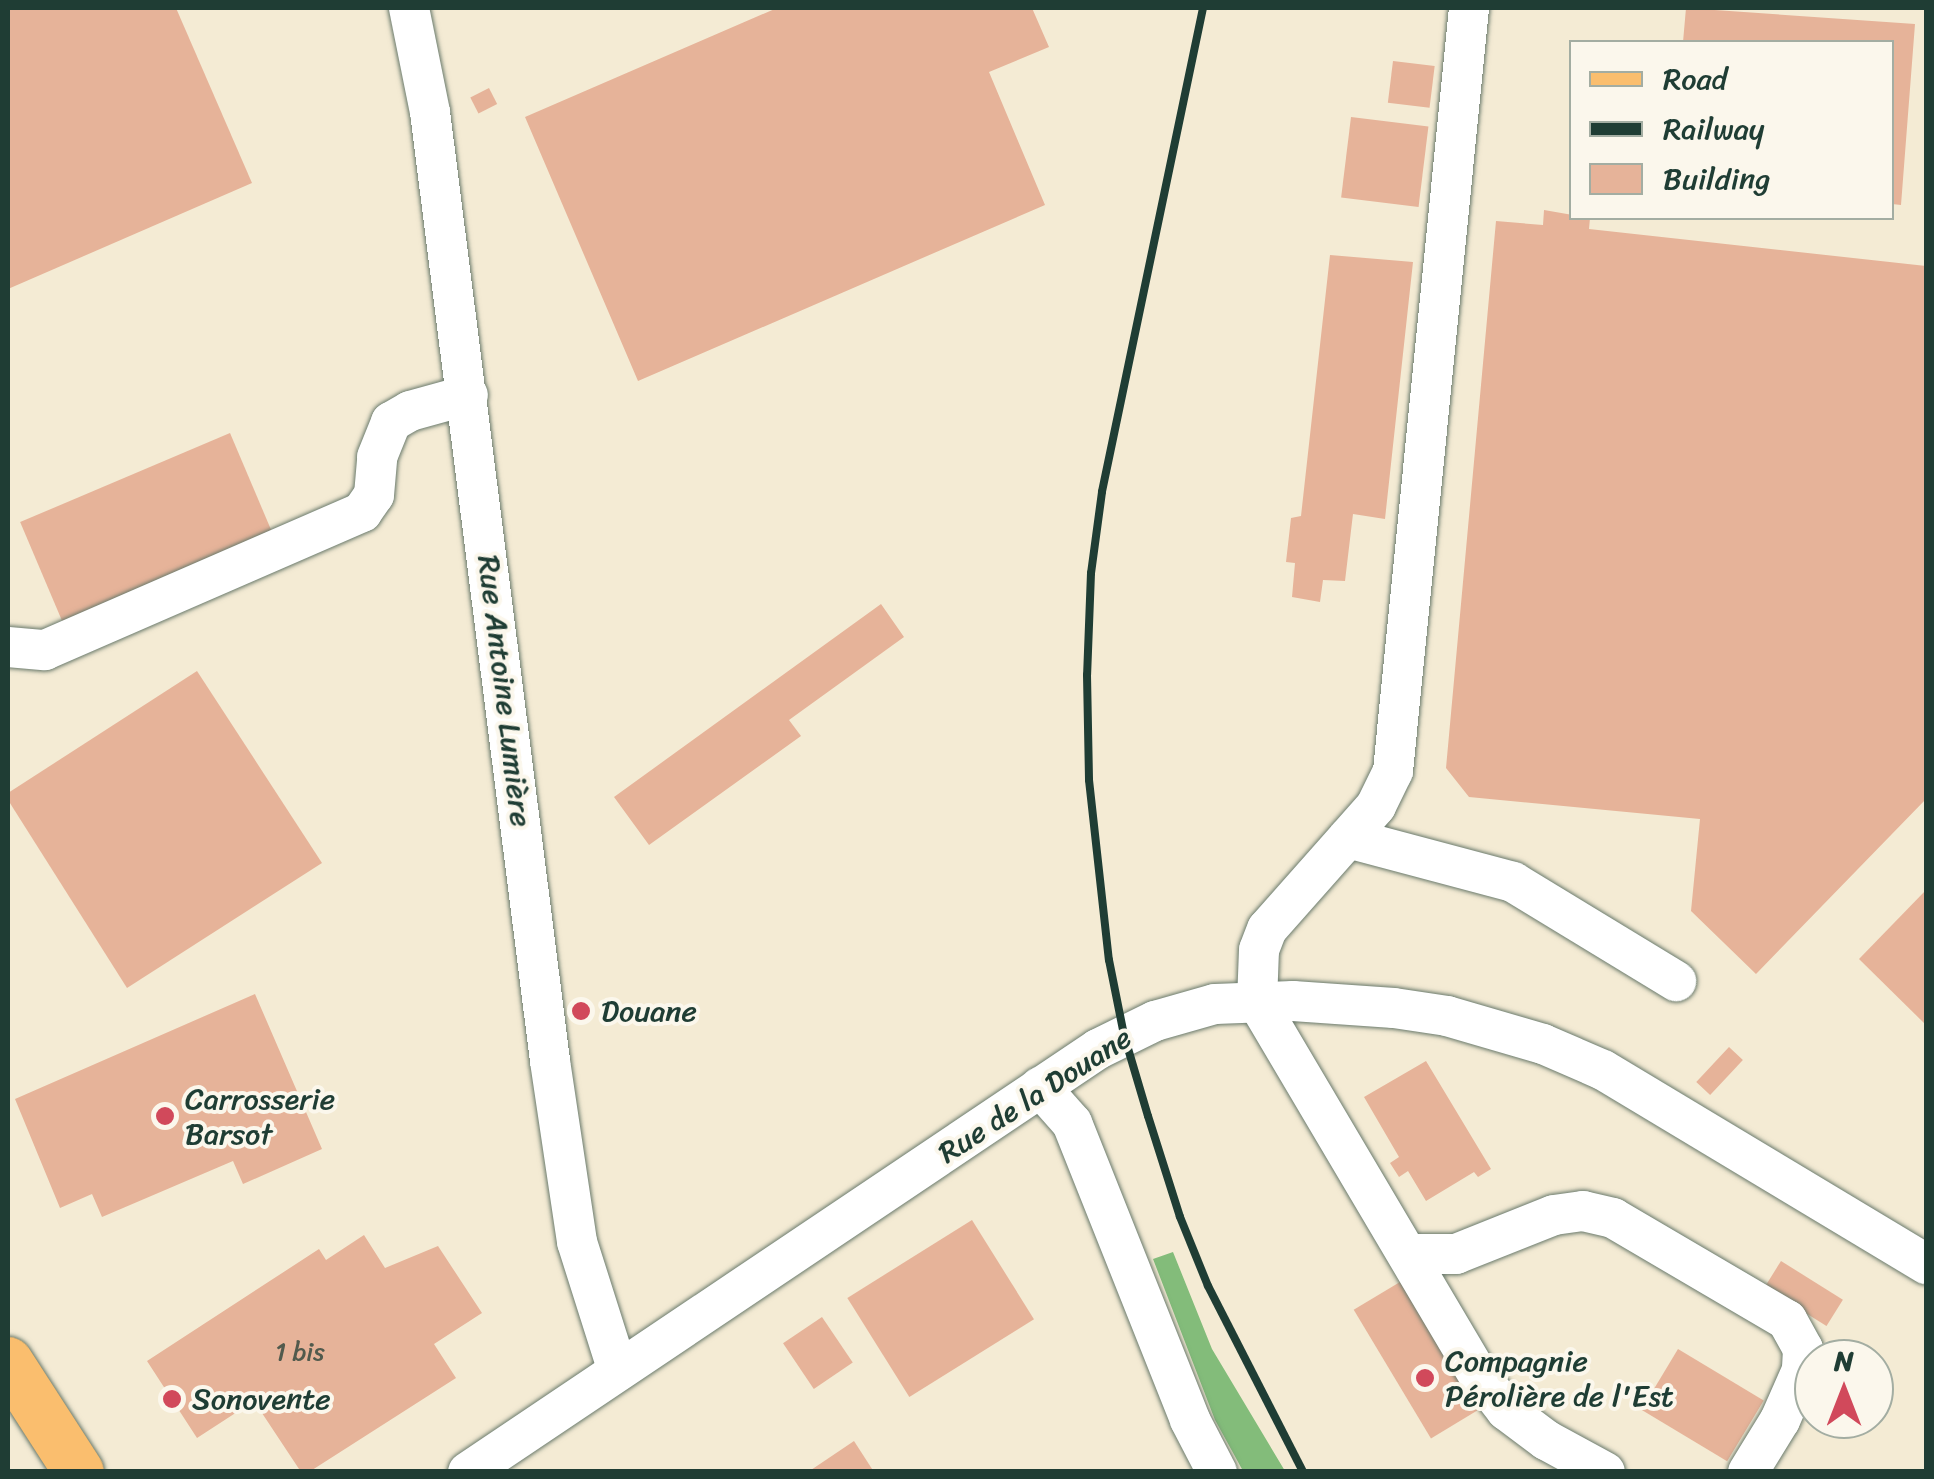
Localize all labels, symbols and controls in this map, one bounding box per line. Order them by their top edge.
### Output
legend [1569,40,1894,220]
text: Road [1663,52,1727,106]
text: Railway [1663,102,1764,156]
text: Building [1663,152,1770,206]
street label: Rue Antoine Lumière [471,554,539,828]
place label: Douane [601,993,697,1029]
marker: Douane [570,1000,592,1022]
street label: Rue de la Douane [931,1019,1139,1171]
place label: Carrosserie Barsot [185,1081,335,1152]
marker: Carrosserie Barsot [154,1105,176,1127]
text: N [1834,1336,1854,1385]
house number: 1 bis [275,1337,325,1367]
north arrow [1794,1339,1894,1439]
place label: Compagnie Pérolière de l'Est [1445,1343,1674,1414]
marker: Compagnie Pérolière de l'Est [1414,1367,1436,1389]
place label: Sonovente [192,1381,331,1417]
marker: Sonovente [161,1388,183,1410]

